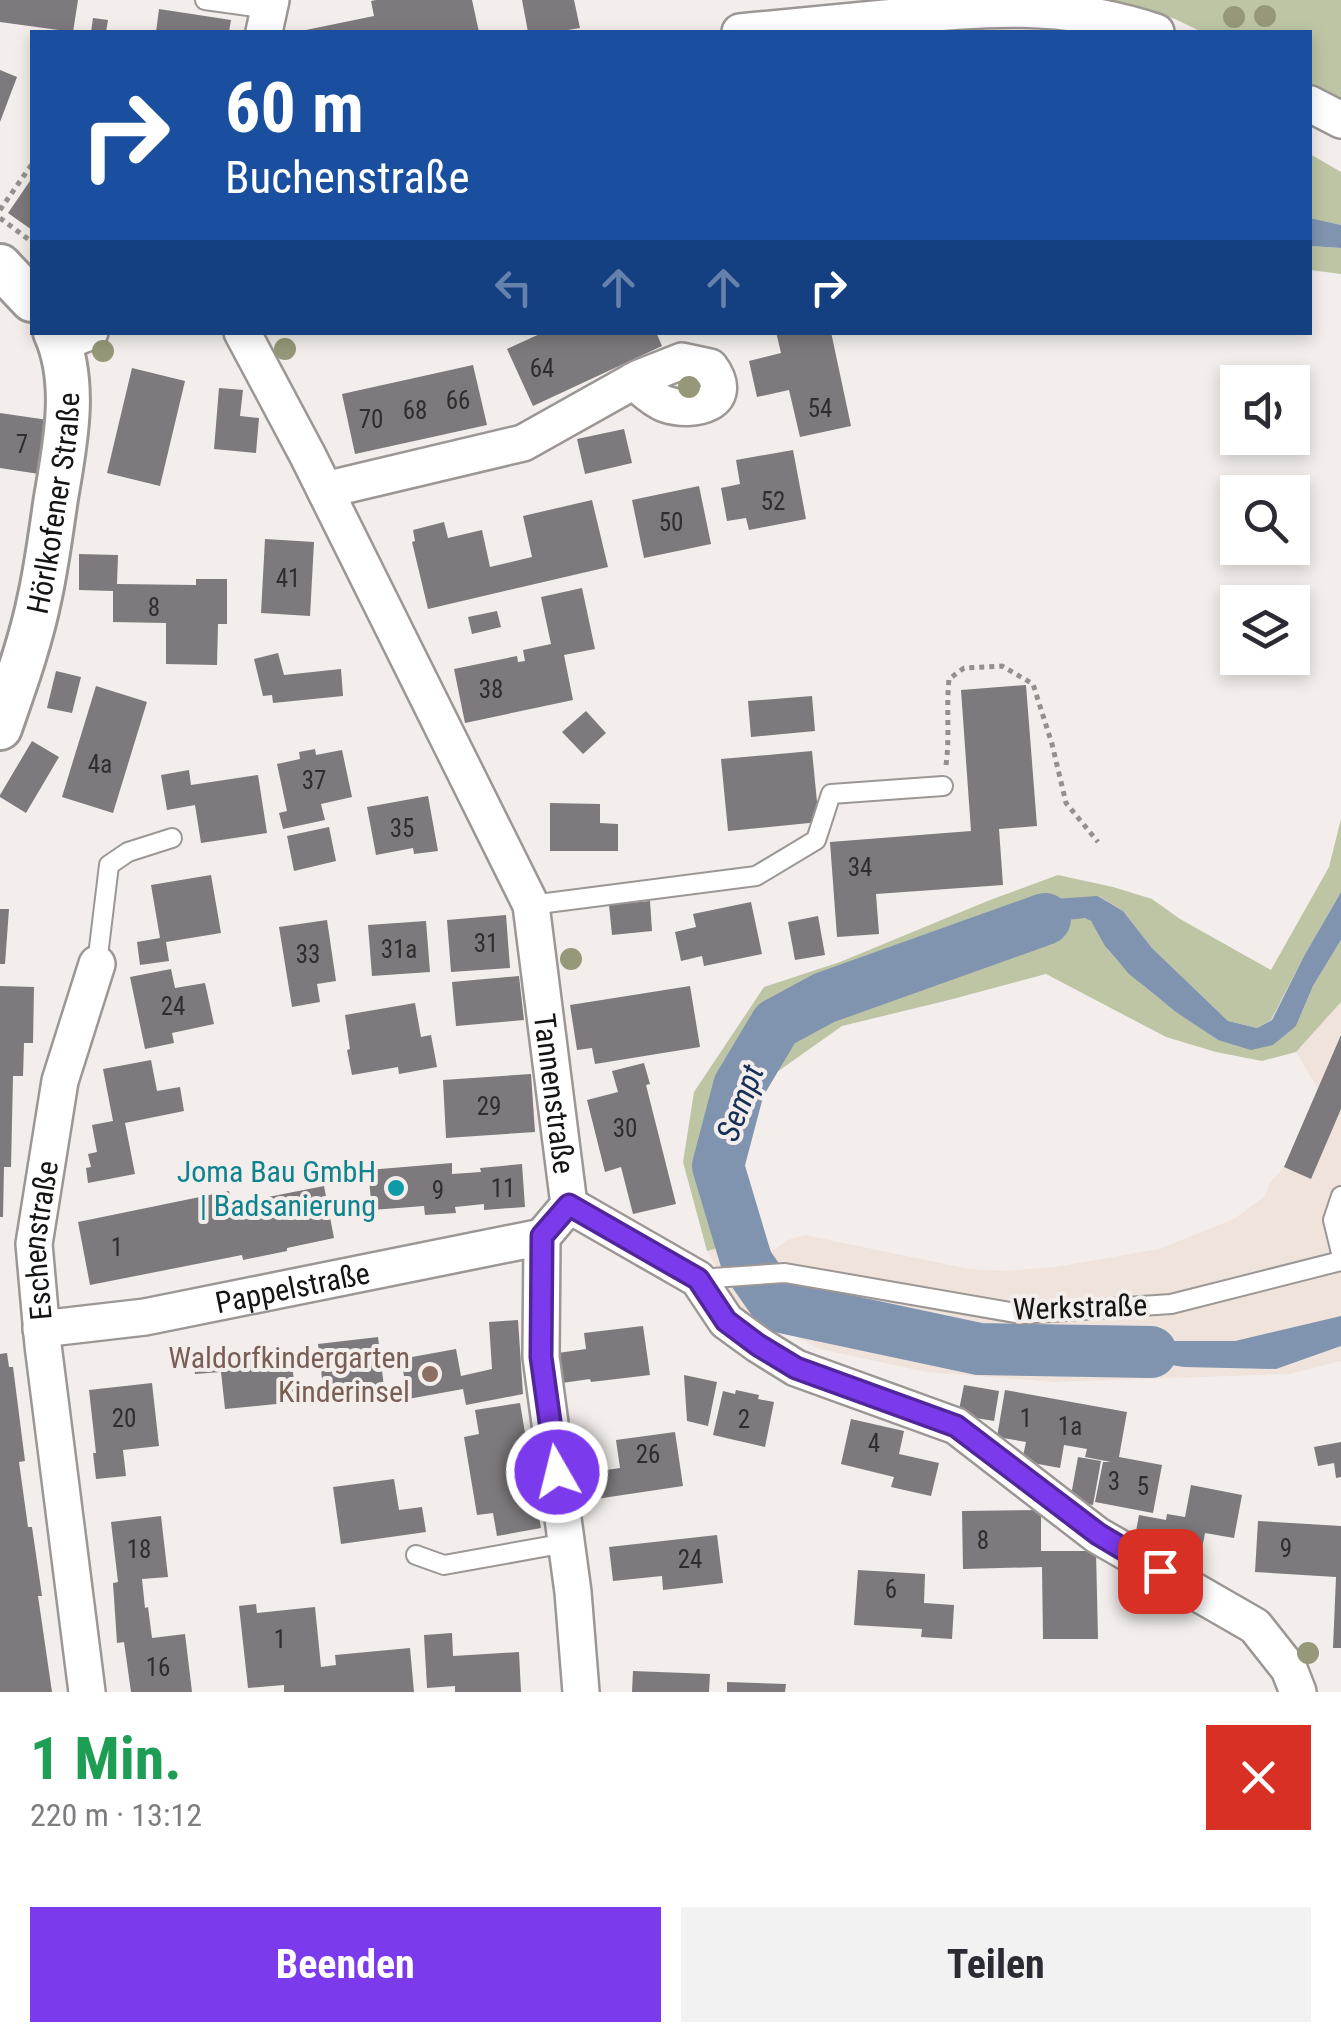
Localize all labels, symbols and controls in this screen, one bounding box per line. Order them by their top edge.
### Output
text: 60 m [225,67,364,149]
icon: right [60,70,190,200]
text: Buchenstraße [225,151,470,204]
icon: left [486,260,541,315]
icon: ahead [591,260,646,315]
icon: ahead [696,260,751,315]
icon: right [801,260,856,315]
house number: 64 [530,354,554,383]
map controls [1220,365,1310,675]
button: sound [1220,365,1310,455]
house number: 66 [446,386,470,415]
street label: Hörlkofener Straße [19,393,85,617]
house number: 54 [808,394,832,423]
house number: 68 [403,396,427,425]
house number: 70 [359,405,383,434]
house number: 7 [16,430,28,459]
button: search [1220,475,1310,565]
house number: 52 [761,487,785,516]
house number: 50 [659,508,683,537]
house number: 41 [276,564,300,593]
button: layers [1220,585,1310,675]
house number: 8 [148,593,160,622]
house number: 38 [479,675,503,704]
house number: 4a [88,750,112,779]
house number: 37 [302,766,326,795]
house number: 35 [390,814,414,843]
house number: 34 [848,853,872,882]
house number: 31 [474,929,498,958]
house number: 31a [381,935,417,964]
house number: 33 [296,940,320,969]
house number: 24 [161,992,185,1021]
street label: Tannenstraße [527,1012,582,1176]
water label: Sempt [708,1059,772,1146]
house number: 29 [477,1092,501,1121]
house number: 30 [613,1114,637,1143]
place label: Joma Bau GmbH | Badsanierung [177,1154,376,1223]
street label: Eschenstraße [16,1158,65,1322]
house number: 11 [491,1174,515,1203]
house number: 9 [432,1176,444,1205]
marker: Joma Bau GmbH | Badsanierung [385,1177,407,1199]
house number: 1 [111,1233,123,1262]
street label: Pappelstraße [212,1255,373,1320]
street label: Werkstraße [1012,1287,1148,1327]
place label: Waldorfkindergarten Kinderinsel [168,1340,410,1409]
marker: Waldorfkindergarten Kinderinsel [419,1363,441,1385]
house number: 20 [112,1404,136,1433]
house number: 1 [1020,1404,1032,1433]
house number: 2 [738,1405,750,1434]
house number: 1a [1058,1412,1082,1441]
position arrow [505,1420,609,1524]
house number: 4 [868,1429,880,1458]
house number: 26 [636,1440,660,1469]
house number: 3 [1108,1467,1120,1496]
house number: 5 [1137,1472,1149,1501]
house number: 8 [977,1526,989,1555]
pin [1118,1529,1203,1614]
house number: 9 [1280,1534,1292,1563]
house number: 18 [127,1535,151,1564]
icon: arrive [1133,1544,1188,1599]
house number: 24 [678,1545,702,1574]
house number: 6 [885,1575,897,1604]
house number: 1 [274,1625,286,1654]
house number: 16 [146,1653,170,1682]
text: 1 Min. [30,1723,182,1794]
button: close [1206,1725,1311,1830]
text: 220 m · 13:12 [30,1796,202,1834]
button: Beenden [30,1907,661,2022]
button: Teilen [681,1907,1311,2022]

